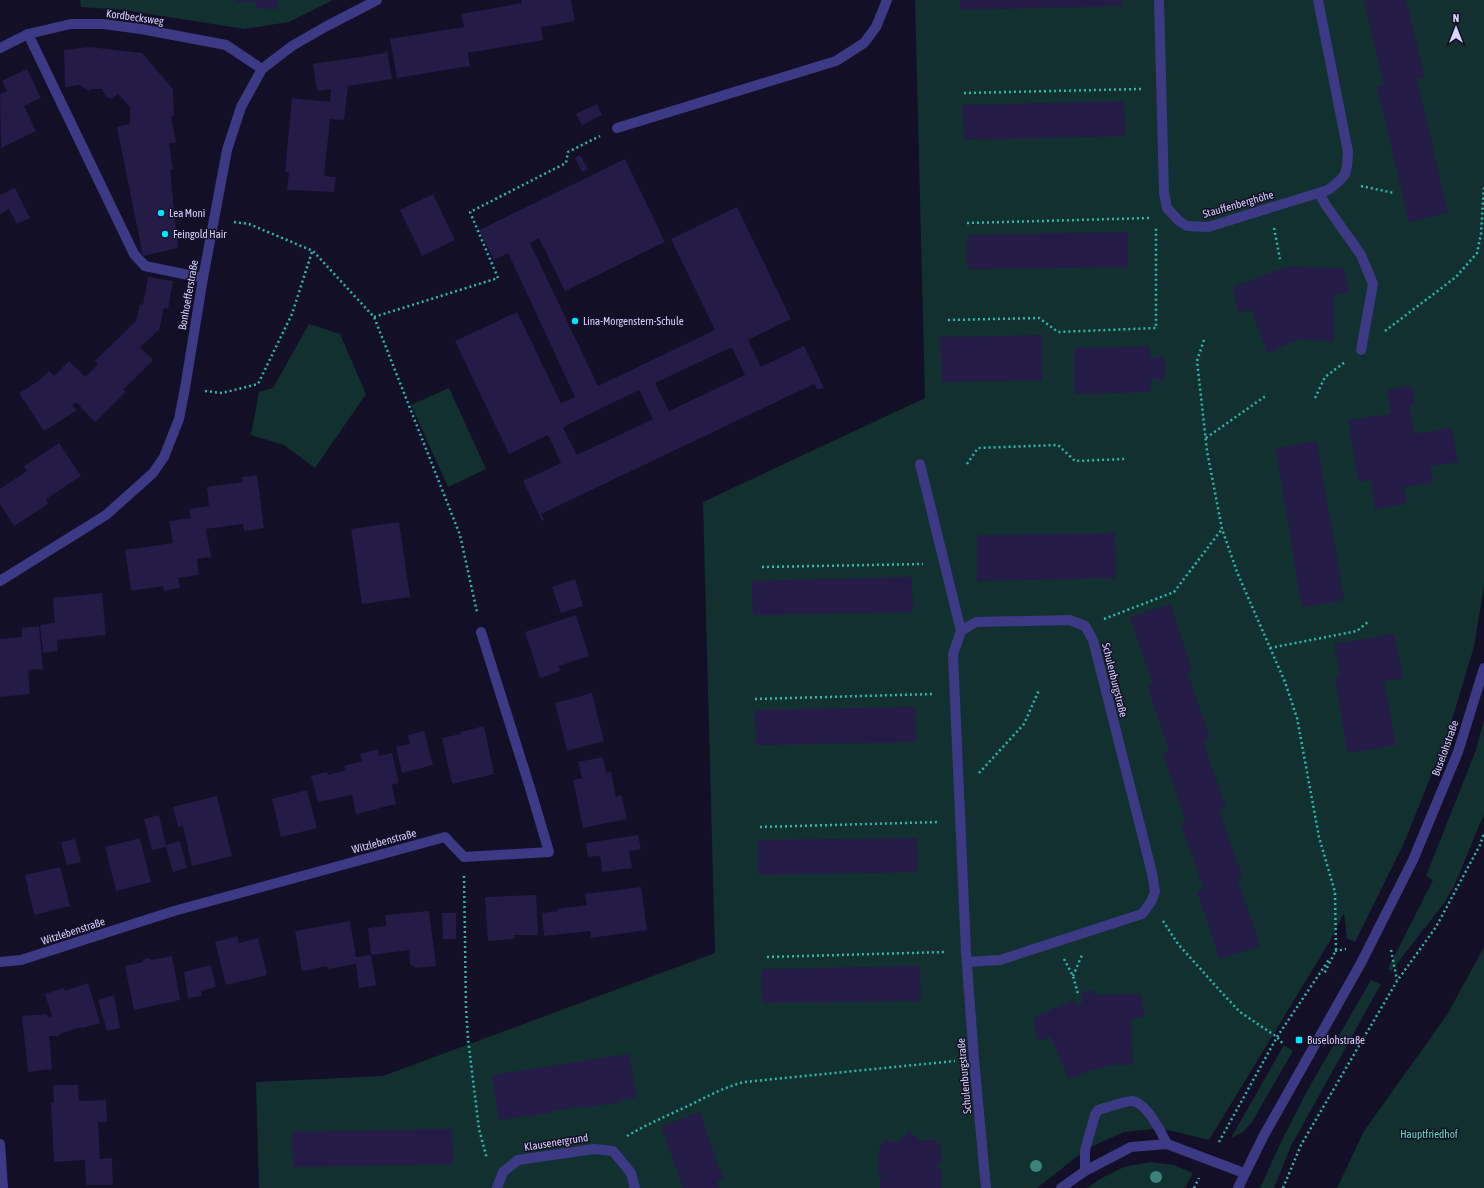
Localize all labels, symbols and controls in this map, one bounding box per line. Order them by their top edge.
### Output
street label: Kordbecksweg [105,7,165,27]
north arrow [1436,8,1476,48]
text: N [1453,12,1459,24]
street label: Stauffenberghöhe [1201,188,1275,220]
place label: Lea Moni [169,207,205,219]
marker: Lea Moni [156,208,166,218]
place label: Feingold Hair [173,228,227,240]
marker: Feingold Hair [160,229,170,239]
street label: Bonhoefferstraße [176,259,200,331]
place label: Lina-Morgenstern-Schule [583,315,684,327]
marker: Lina-Morgenstern-Schule [570,316,580,326]
street label: Schulenburgstraße [1100,642,1130,718]
street label: Buselohstraße [1429,719,1461,777]
street label: Witzlebenstraße [350,827,418,855]
street label: Witzlebenstraße [40,915,106,947]
place label: Buselohstraße [1307,1034,1365,1046]
marker: Buselohstraße [1294,1035,1304,1045]
street label: Schulenburgstraße [955,1038,973,1114]
park label: Hauptfriedhof [1400,1128,1458,1140]
street label: Klausenergrund [523,1131,589,1153]

